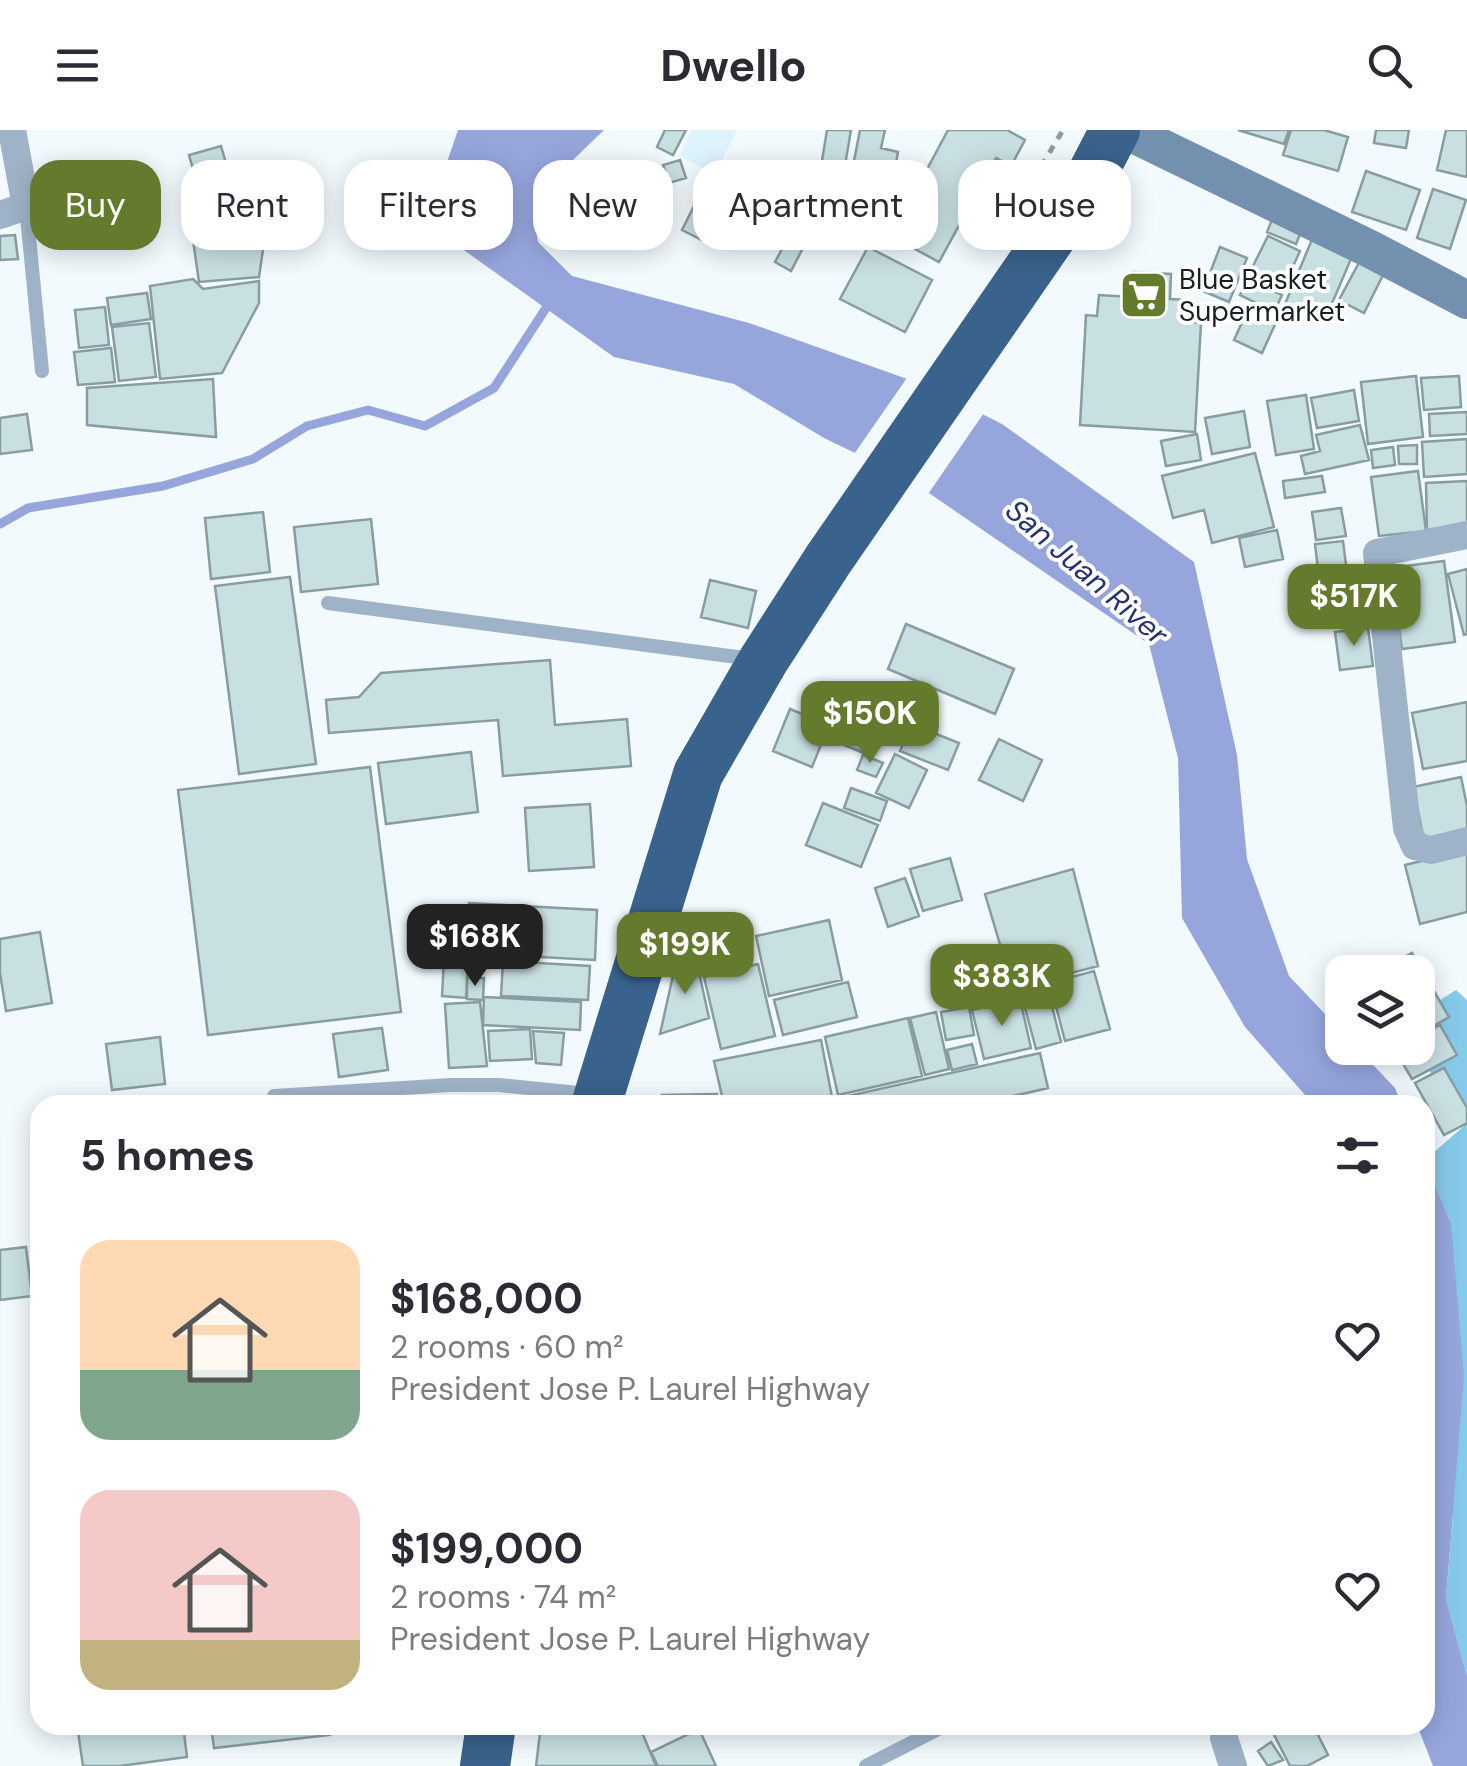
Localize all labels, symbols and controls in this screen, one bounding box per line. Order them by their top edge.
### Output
text: Dwello [660,36,807,95]
icon: menu [50,38,105,93]
icon: search [1362,38,1417,93]
chip: Buy [30,160,161,250]
chip: Rent [181,160,324,250]
chip: Filters [344,160,513,250]
chip: New [533,160,673,250]
chip: Apartment [693,160,938,250]
chip: House [958,160,1131,250]
place label: Blue Basket Supermarket [1179,261,1345,330]
supermarket icon: Blue Basket Supermarket [1118,269,1170,321]
water label: San Juan River [998,491,1177,654]
pin: $517K [1284,564,1424,649]
text: $517K [1310,575,1398,617]
pin: $150K [800,681,940,766]
text: $150K [823,692,917,734]
pin: $168K [405,904,545,989]
pin: $199K [615,912,755,997]
text: $168K [429,915,521,957]
text: $199K [639,923,731,965]
pin: $383K [932,944,1072,1029]
text: $383K [952,955,1052,997]
map controls [1325,955,1435,1065]
button: layers [1325,955,1435,1065]
text: 5 homes [80,1128,255,1183]
icon: filters [1330,1128,1385,1183]
text: $168,000 [390,1271,583,1326]
icon: home [160,1280,280,1400]
icon: heart [1330,1313,1385,1368]
text: 2 rooms · 60 m² [390,1326,624,1368]
text: President Jose P. Laurel Highway [390,1368,870,1410]
text: $199,000 [390,1521,583,1576]
icon: home [160,1530,280,1650]
icon: heart [1330,1563,1385,1618]
text: 2 rooms · 74 m² [390,1576,616,1618]
text: President Jose P. Laurel Highway [390,1618,870,1660]

